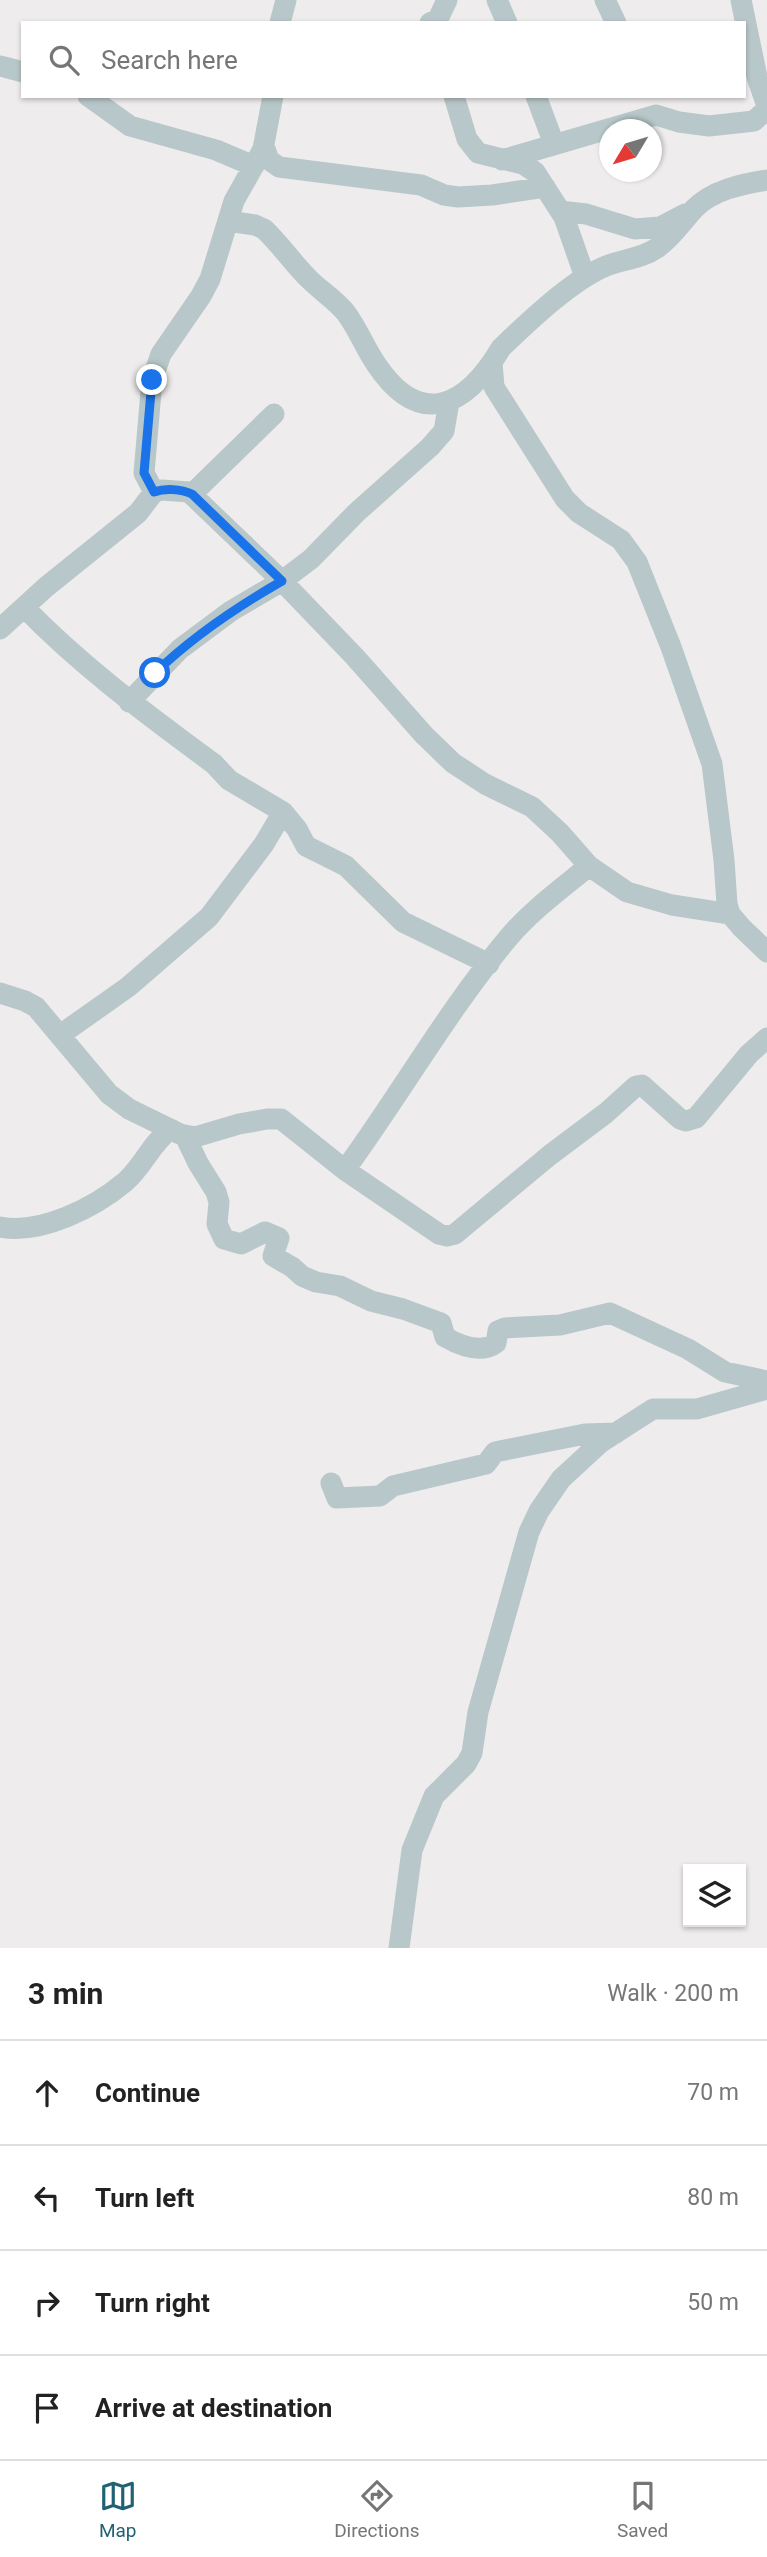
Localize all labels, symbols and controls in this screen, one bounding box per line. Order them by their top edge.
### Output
search box [21,21,746,98]
icon: search [45,41,83,79]
text: Search here [101,45,238,75]
north arrow [599,119,662,182]
route end [136,364,167,395]
route start [139,657,170,688]
map controls [683,1864,746,1927]
button: layers [683,1864,746,1927]
text: 3 min [28,1976,103,2011]
text: Walk · 200 m [607,1980,739,2007]
icon: ahead [28,2074,66,2112]
text: Continue [95,2078,200,2108]
text: 70 m [687,2079,739,2106]
icon: left [28,2179,66,2217]
text: Turn left [95,2183,194,2213]
text: 80 m [687,2184,739,2211]
icon: right [28,2284,66,2322]
text: Turn right [95,2288,210,2318]
text: 50 m [687,2289,739,2316]
icon: arrive [28,2389,66,2427]
text: Arrive at destination [95,2393,332,2423]
tab: Map [99,2477,137,2542]
tab: Directions [334,2477,419,2542]
tab: Saved [617,2477,668,2542]

